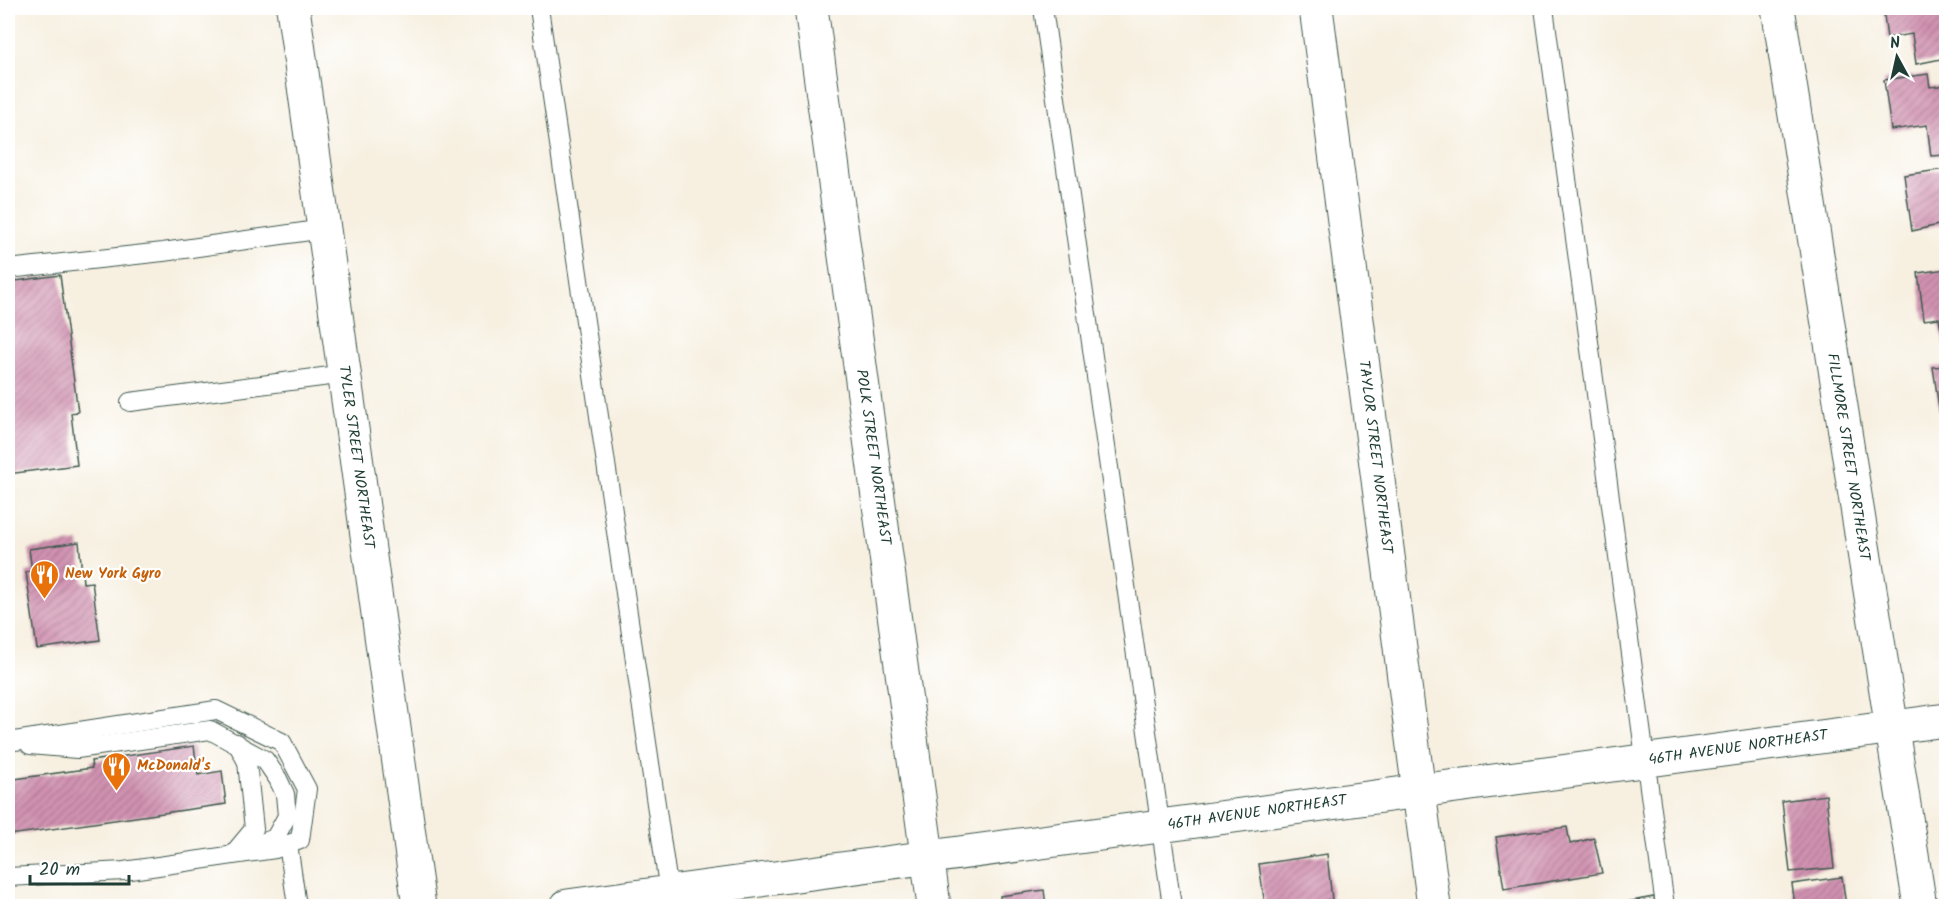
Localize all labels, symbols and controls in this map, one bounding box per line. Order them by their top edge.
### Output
north arrow [1867,27,1927,87]
text: N [1888,31,1902,57]
street label: FILLMORE STREET NORTHEAST [1820,351,1877,564]
street label: TAYLOR STREET NORTHEAST [1351,359,1399,557]
street label: TYLER STREET NORTHEAST [331,364,381,552]
street label: POLK STREET NORTHEAST [849,368,897,548]
restaurant icon: New York Gyro [28,558,60,600]
place label: New York Gyro [65,562,161,586]
street label: 46TH AVENUE NORTHEAST [1647,723,1831,772]
restaurant icon: McDonald's [100,750,132,792]
place label: McDonald's [137,754,211,778]
street label: 46TH AVENUE NORTHEAST [1166,788,1350,837]
scale bar [30,848,129,886]
text: 20 m [39,856,80,885]

